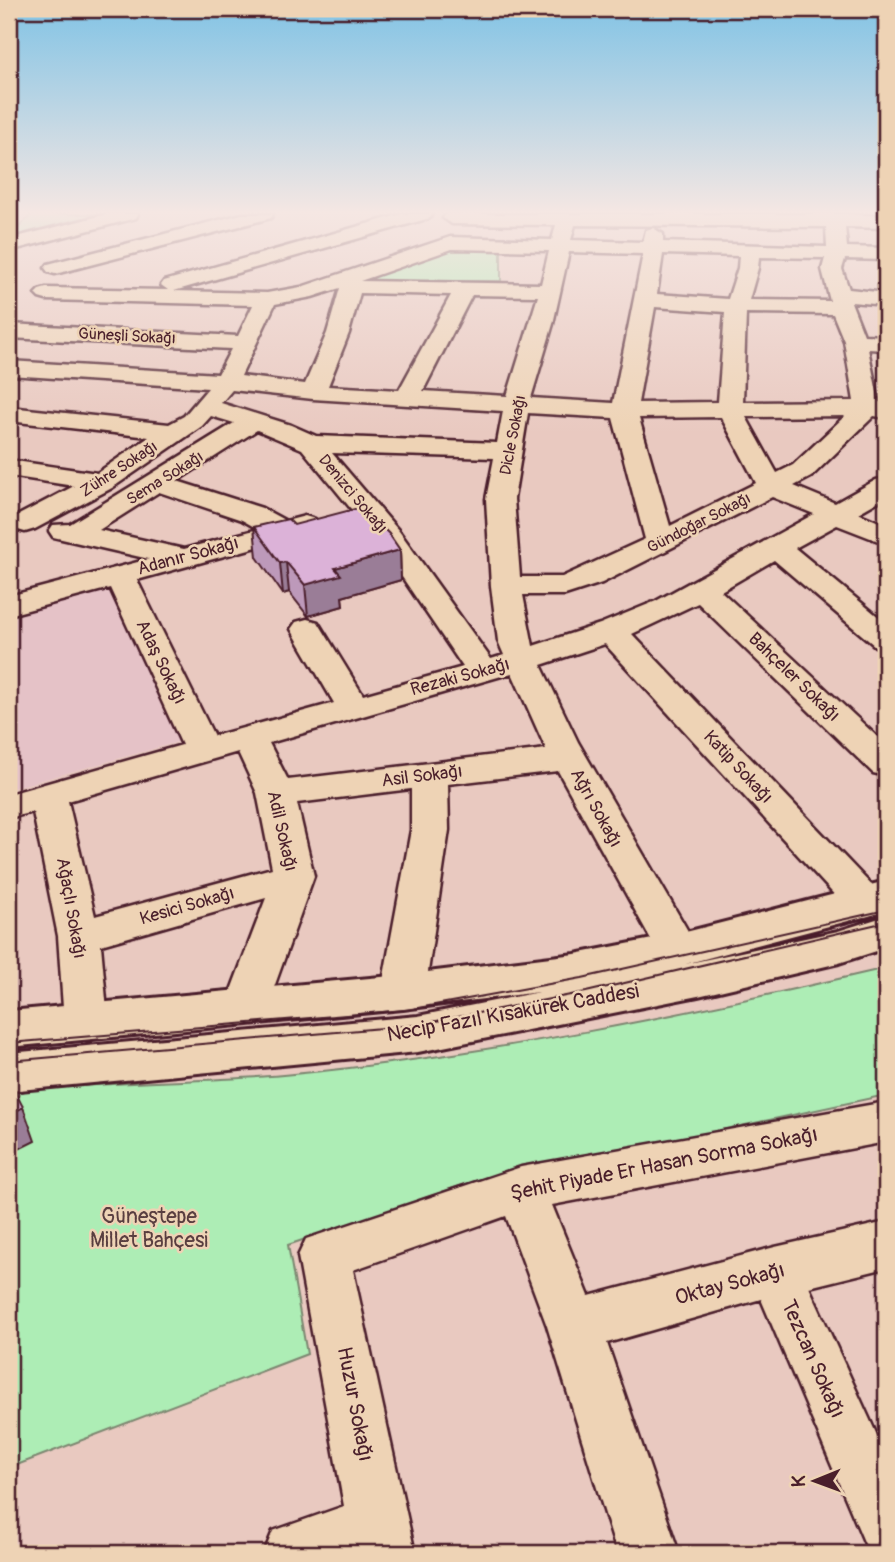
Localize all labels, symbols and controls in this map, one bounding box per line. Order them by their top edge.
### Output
street label: Güneşli Sokağı [78,323,176,349]
street label: Dicle Sokağı [495,393,531,477]
street label: Zühre Sokağı [77,437,161,501]
street label: Sema Sokağı [123,446,207,510]
street label: Denizci Sokağı [314,450,392,538]
street label: Gündoğar Sokağı [644,488,754,558]
street label: Adanır Sokağı [135,531,241,581]
street label: Adaş Sokağı [131,616,191,708]
street label: Bahçeler Sokağı [743,627,845,727]
street label: Rezaki Sokağı [408,653,512,701]
street label: Katip Sokağı [698,726,778,808]
street label: Asil Sokağı [380,760,464,792]
street label: Ağrı Sokağı [565,765,627,851]
street label: Adil Sokağı [262,788,302,874]
street label: Ağaçlı Sokağı [51,856,91,960]
street label: Kesici Sokağı [137,882,237,930]
street label: Necip Fazıl Kısakürek Caddesi [385,977,641,1048]
street label: Şehit Piyade Er Hasan Sorma Sokağı [508,1121,820,1207]
park label: Güneştepe Millet Bahçesi [90,1203,208,1254]
street label: Oktay Sokağı [672,1256,788,1312]
street label: Tezcan Sokağı [775,1296,851,1422]
street label: Huzur Sokağı [331,1344,379,1464]
north arrow [780,1446,850,1516]
text: K [787,1475,811,1487]

